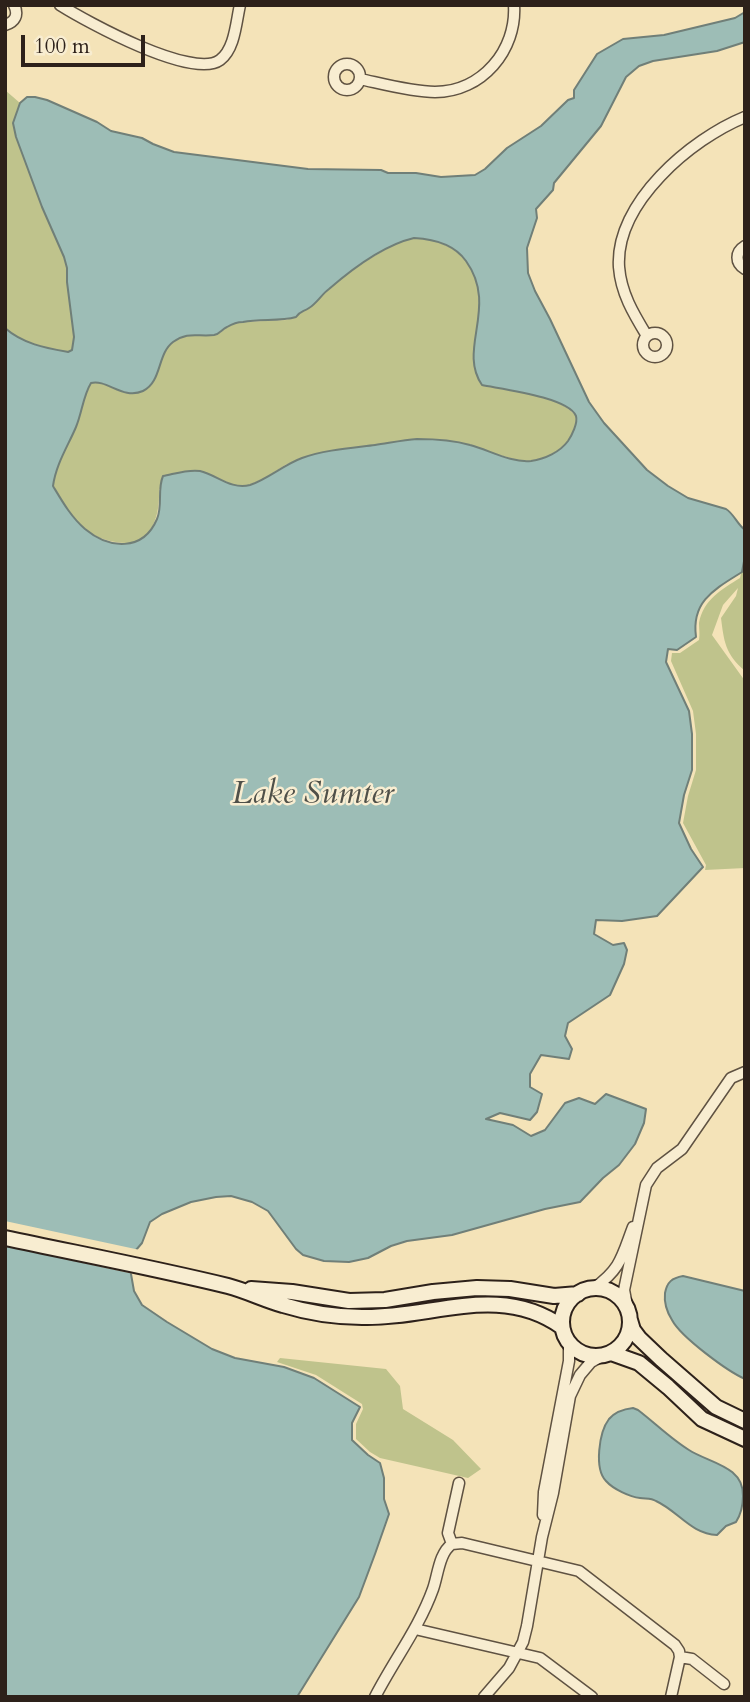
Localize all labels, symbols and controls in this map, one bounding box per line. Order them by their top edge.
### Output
scale bar [24,21,149,65]
text: 100 m [34,32,90,61]
water label: Lake Sumter [232,777,394,815]

